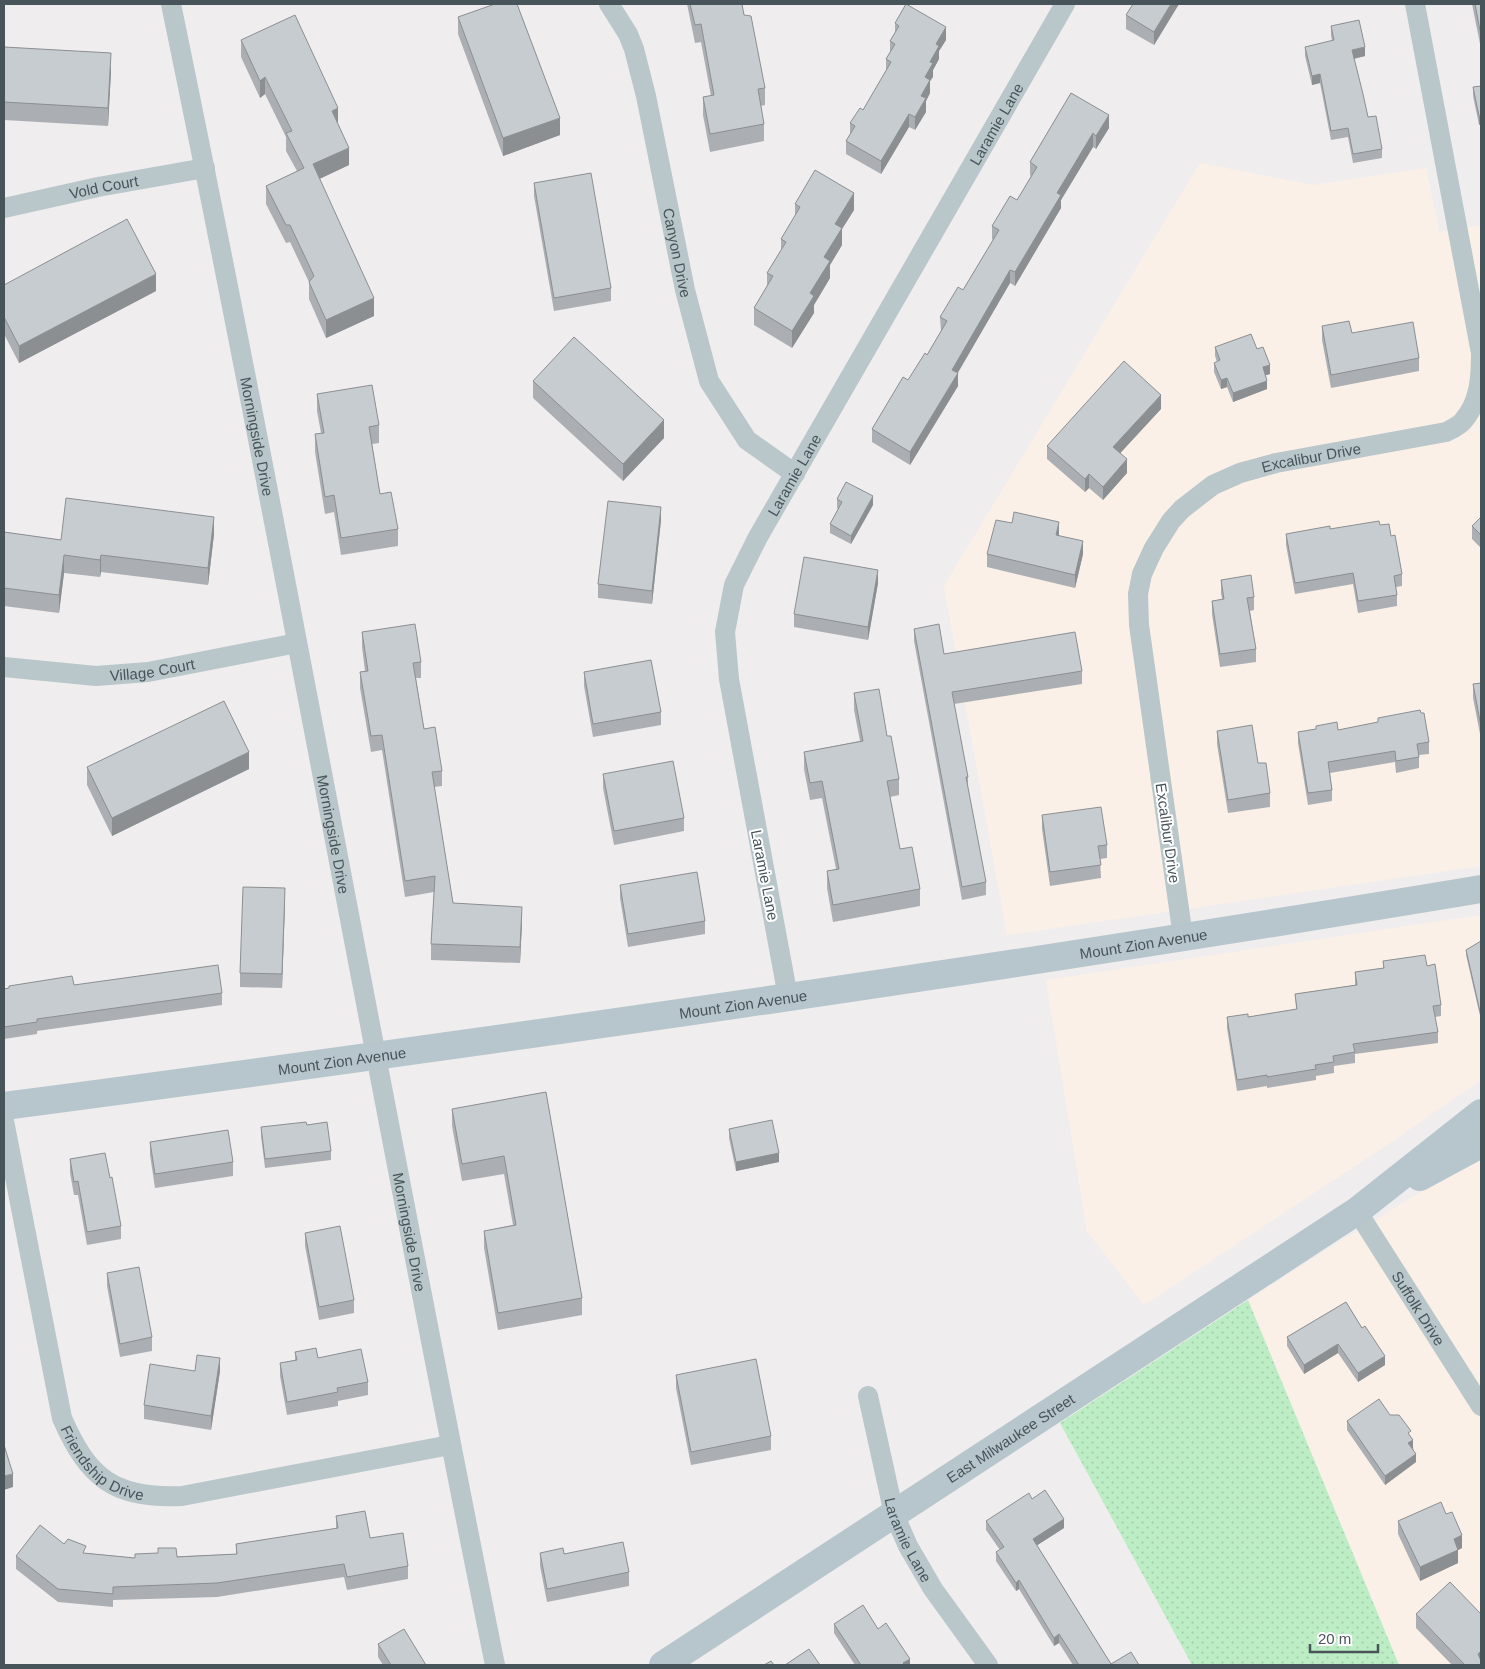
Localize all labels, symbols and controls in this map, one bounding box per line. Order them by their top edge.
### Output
street label: Laramie Lane [966,80,1026,168]
street label: Vold Court [67,171,140,202]
street label: Canyon Drive [660,206,695,299]
street label: Morningside Drive [238,375,277,497]
street label: Laramie Lane [764,431,824,519]
street label: Excalibur Drive [1259,439,1362,475]
street label: Village Court [109,654,197,683]
street label: Morningside Drive [314,773,353,895]
street label: Excalibur Drive [1153,782,1183,884]
street label: Laramie Lane [748,828,782,922]
street label: Mount Zion Avenue [1078,925,1209,962]
street label: Mount Zion Avenue [678,986,808,1022]
street label: Mount Zion Avenue [277,1043,407,1078]
street label: Morningside Drive [390,1171,430,1293]
street label: Suffolk Drive [1389,1268,1449,1348]
street label: East Milwaukee Street [943,1389,1078,1486]
street label: Friendship Drive [58,1422,145,1503]
street label: Laramie Lane [882,1496,936,1585]
scale bar [1310,1622,1378,1654]
text: 20 m [1318,1630,1351,1647]

